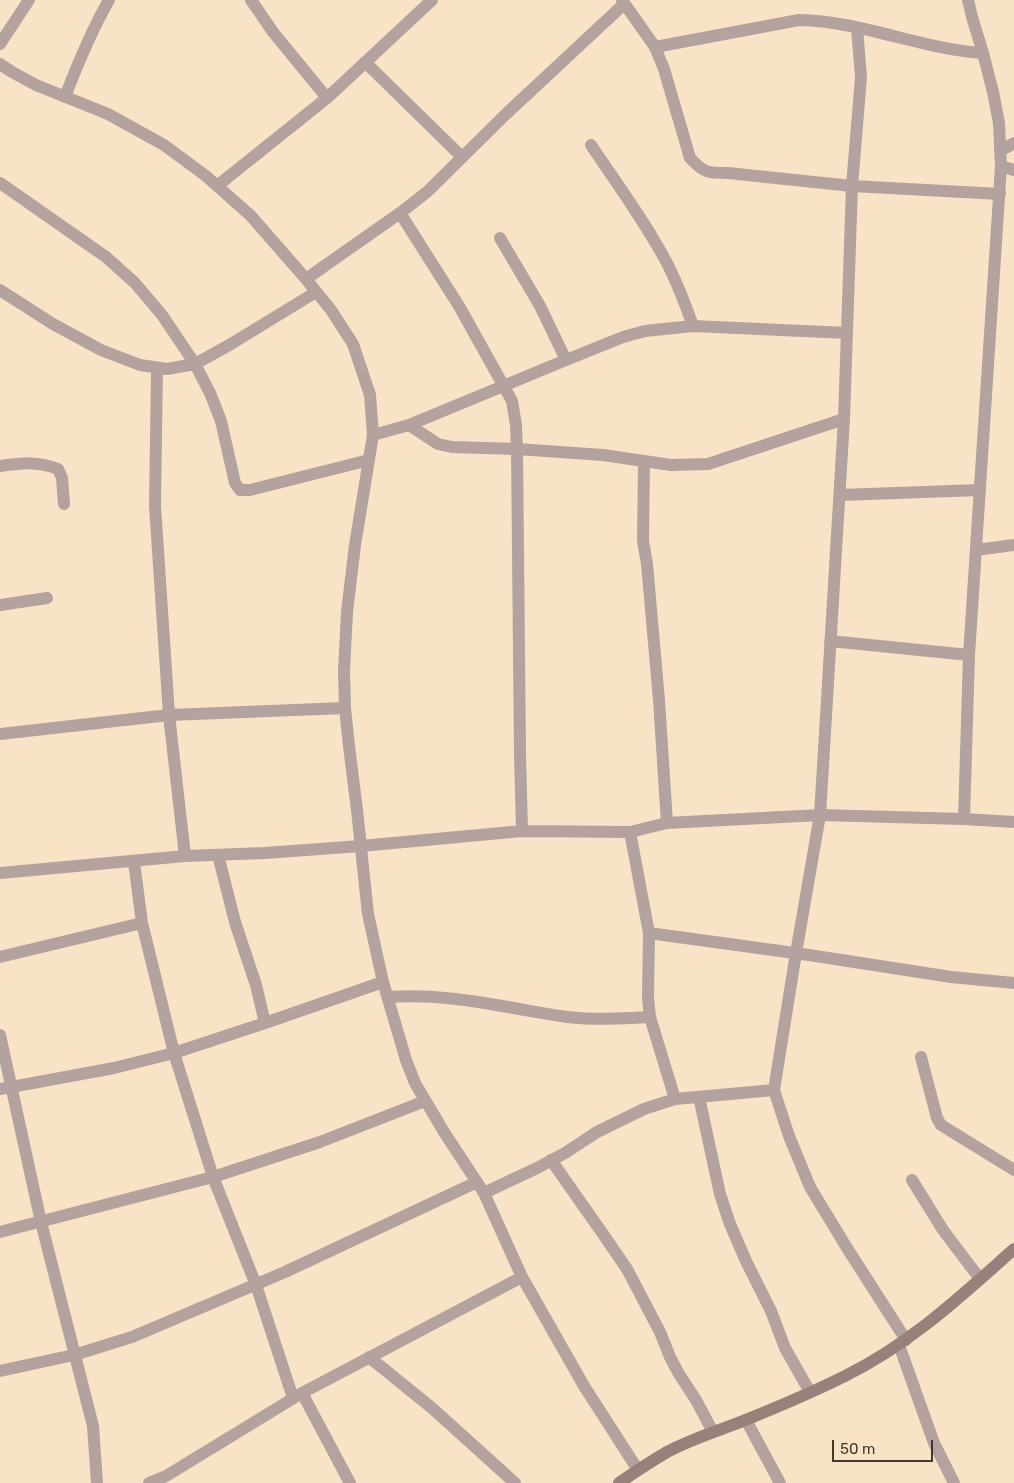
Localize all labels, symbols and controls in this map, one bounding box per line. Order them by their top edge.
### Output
scale bar [834,1430,935,1462]
text: 50 m [840,1440,875,1458]

